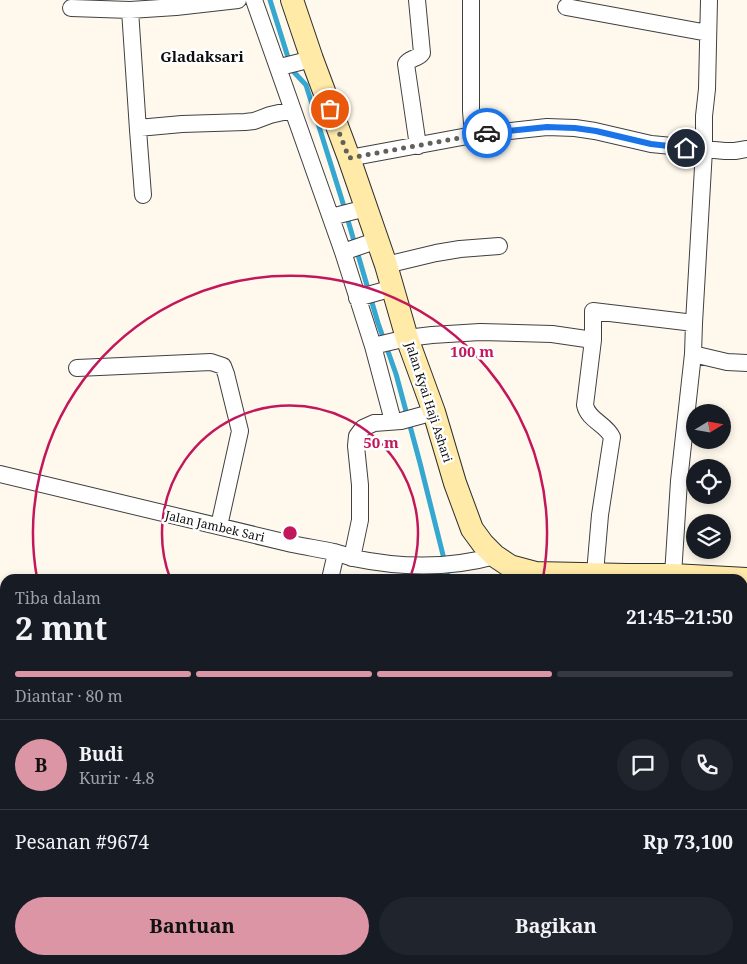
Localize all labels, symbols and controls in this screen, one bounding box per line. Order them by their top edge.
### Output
district label: Gladaksari [160,46,244,66]
pin [309,88,351,130]
icon: bag [316,95,344,123]
courier [462,108,512,158]
icon: car [473,119,501,147]
pin [665,127,707,169]
icon: home [672,134,700,162]
street label: Jalan Kyai Haji Ashari [401,339,457,464]
text: 100 m [450,341,494,361]
north arrow [686,404,731,449]
map controls [686,404,731,559]
text: 50 m [363,432,399,452]
button: locate [686,459,731,504]
street label: Jalan Jambek Sari [163,506,266,546]
button: layers [686,514,731,559]
centre of rings [281,524,299,542]
text: Tiba dalam [15,587,101,609]
text: 21:45–21:50 [626,604,733,630]
text: 2 mnt [15,606,107,649]
text: Diantar · 80 m [15,685,123,707]
button: chat [617,739,669,791]
button: phone [681,739,733,791]
text: Budi [79,741,123,767]
text: B [35,752,47,778]
text: Kurir · 4.8 [79,767,154,789]
text: Pesanan #9674 [15,829,149,855]
text: Rp 73,100 [643,829,733,855]
button: Bantuan [15,897,369,955]
button: Bagikan [379,897,733,955]

